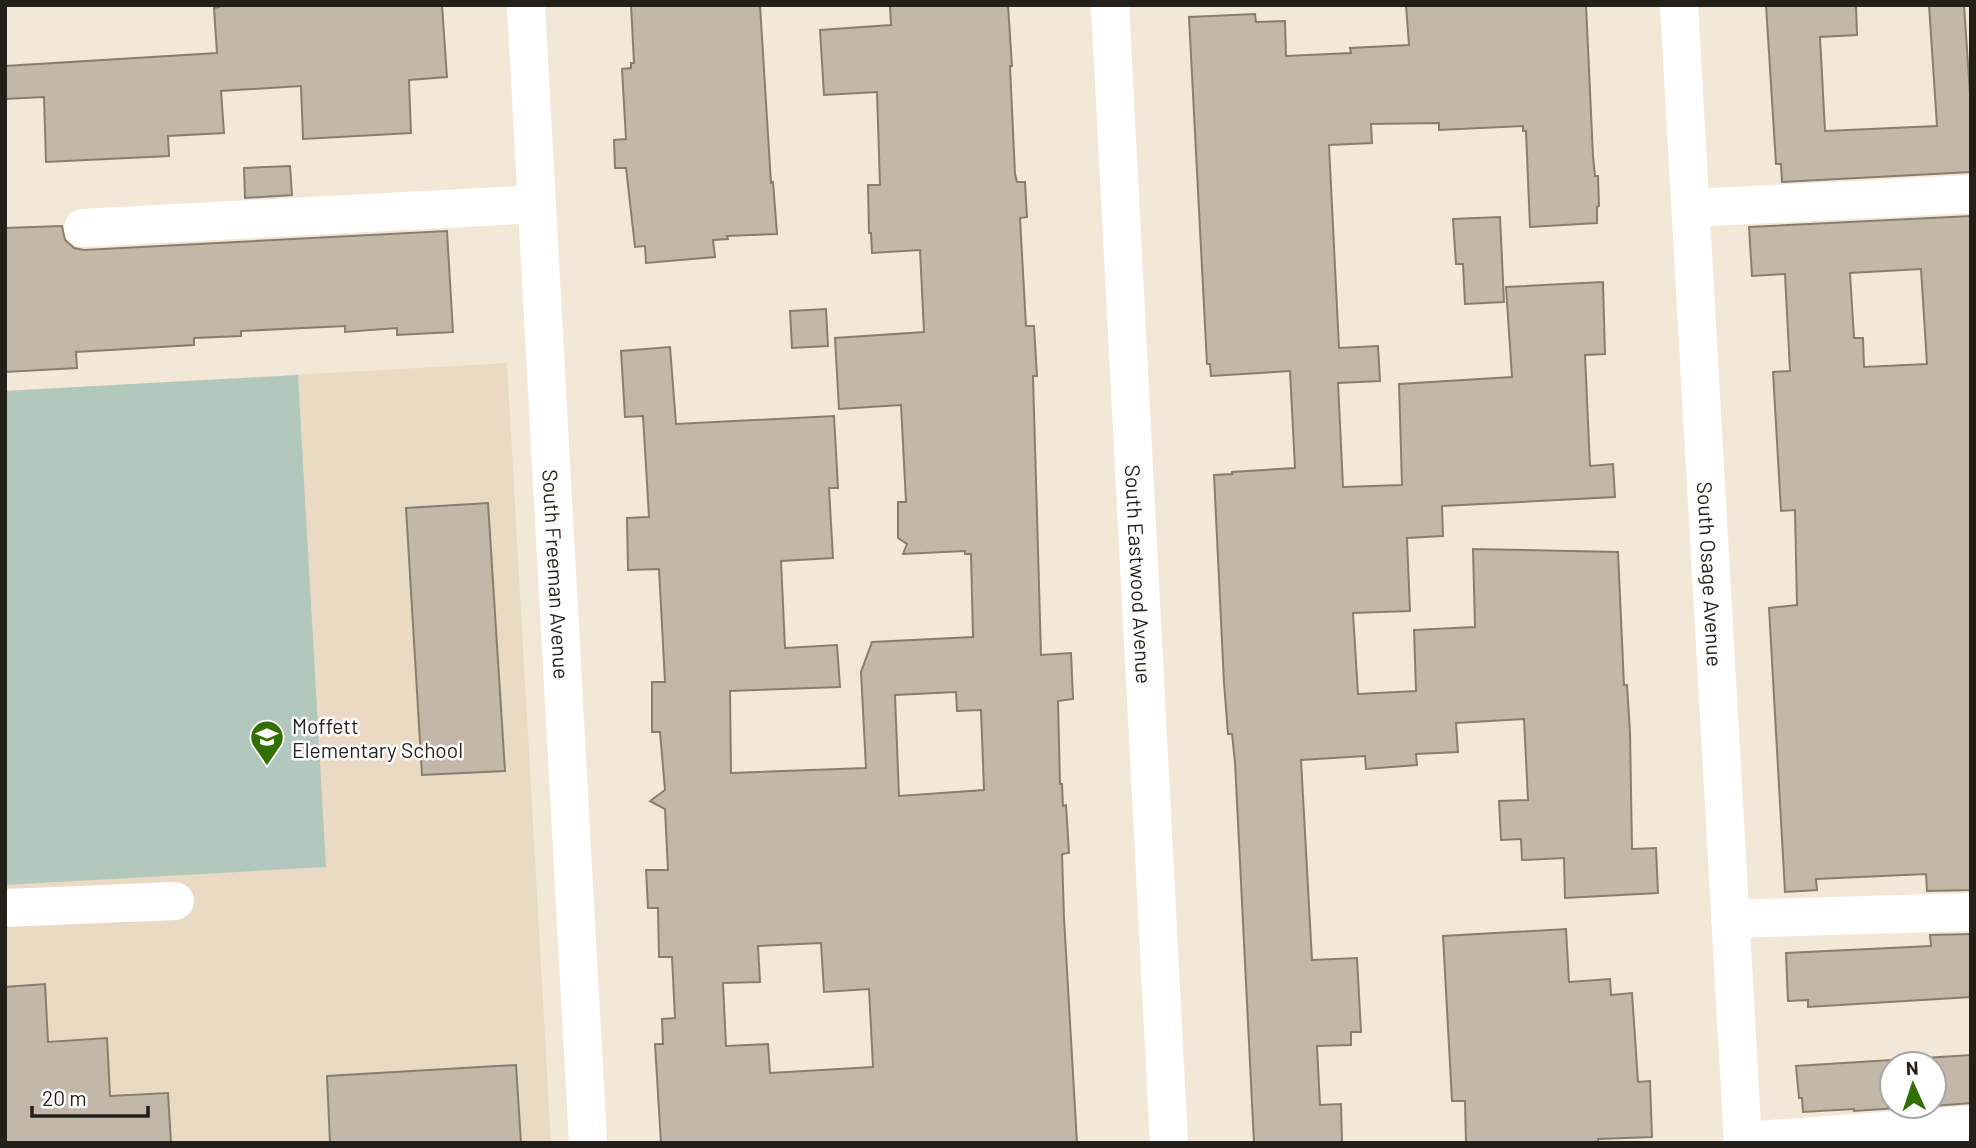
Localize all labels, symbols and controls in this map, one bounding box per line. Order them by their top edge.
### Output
street label: South Eastwood Avenue [1121,464,1158,685]
street label: South Freeman Avenue [539,469,575,680]
street label: South Osage Avenue [1693,481,1729,667]
place label: Moffett Elementary School [292,713,463,762]
school or university icon: Moffett Elementary School [248,718,286,767]
north arrow [1878,1050,1948,1120]
text: N [1905,1056,1919,1079]
scale bar [32,1074,147,1118]
text: 20 m [42,1085,87,1110]

